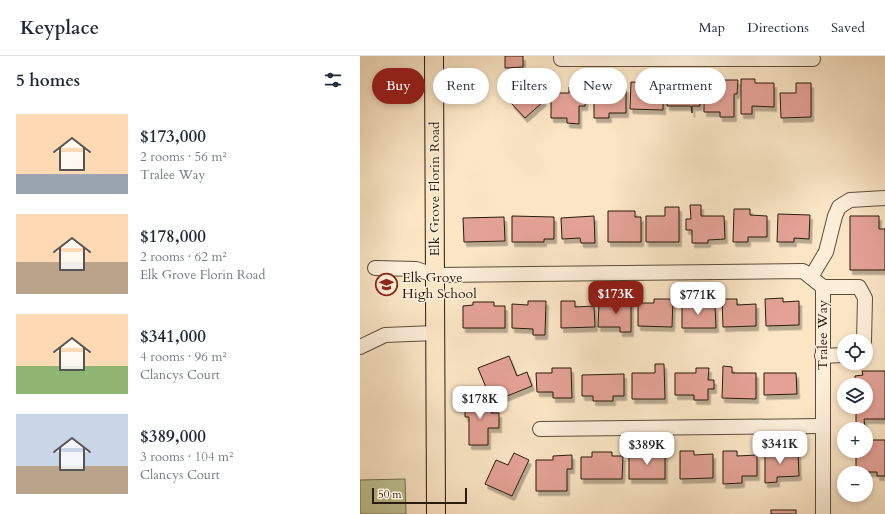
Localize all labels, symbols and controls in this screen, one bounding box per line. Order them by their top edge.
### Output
text: Keyplace [20,15,99,41]
text: Map [699,18,725,37]
text: Directions [747,18,809,37]
text: Saved [831,18,865,37]
chip: Buy [372,68,425,104]
chip: Rent [433,68,489,104]
chip: Filters [497,68,561,104]
chip: New [569,68,627,104]
chip: Apartment [635,68,726,104]
text: 5 homes [16,69,80,92]
icon: filters [322,69,344,91]
street label: Elk Grove Florin Road [425,121,444,257]
text: $173,000 [140,125,206,148]
icon: home [48,130,96,178]
text: 2 rooms · 56 m² [140,148,227,166]
text: Tralee Way [140,166,205,184]
text: $178,000 [140,225,206,248]
icon: home [48,230,96,278]
text: 2 rooms · 62 m² [140,248,227,266]
text: Elk Grove Florin Road [140,266,265,284]
place label: Elk Grove High School [402,268,477,303]
school or university icon: Elk Grove High School [374,272,400,298]
pin: $173K [588,281,644,315]
pin: $771K [670,282,726,316]
text: $173K [597,285,635,303]
text: $771K [679,286,717,304]
street label: Tralee Way [813,299,832,370]
text: $341,000 [140,325,206,348]
icon: home [48,330,96,378]
map controls [837,334,873,502]
button: locate [837,334,873,370]
text: 4 rooms · 96 m² [140,348,227,366]
text: Clancys Court [140,366,220,384]
button: layers [837,378,873,414]
pin: $178K [452,386,508,420]
text: $178K [461,390,499,408]
button: + [837,422,873,458]
text: $389,000 [140,425,206,448]
icon: home [48,430,96,478]
pin: $341K [752,431,808,465]
pin: $389K [619,432,675,466]
text: $341K [761,435,799,453]
text: $389K [628,436,666,454]
text: 3 rooms · 104 m² [140,448,233,466]
text: Clancys Court [140,466,220,484]
button: − [837,466,873,502]
scale bar [372,486,467,505]
text: 50 m [378,487,402,502]

